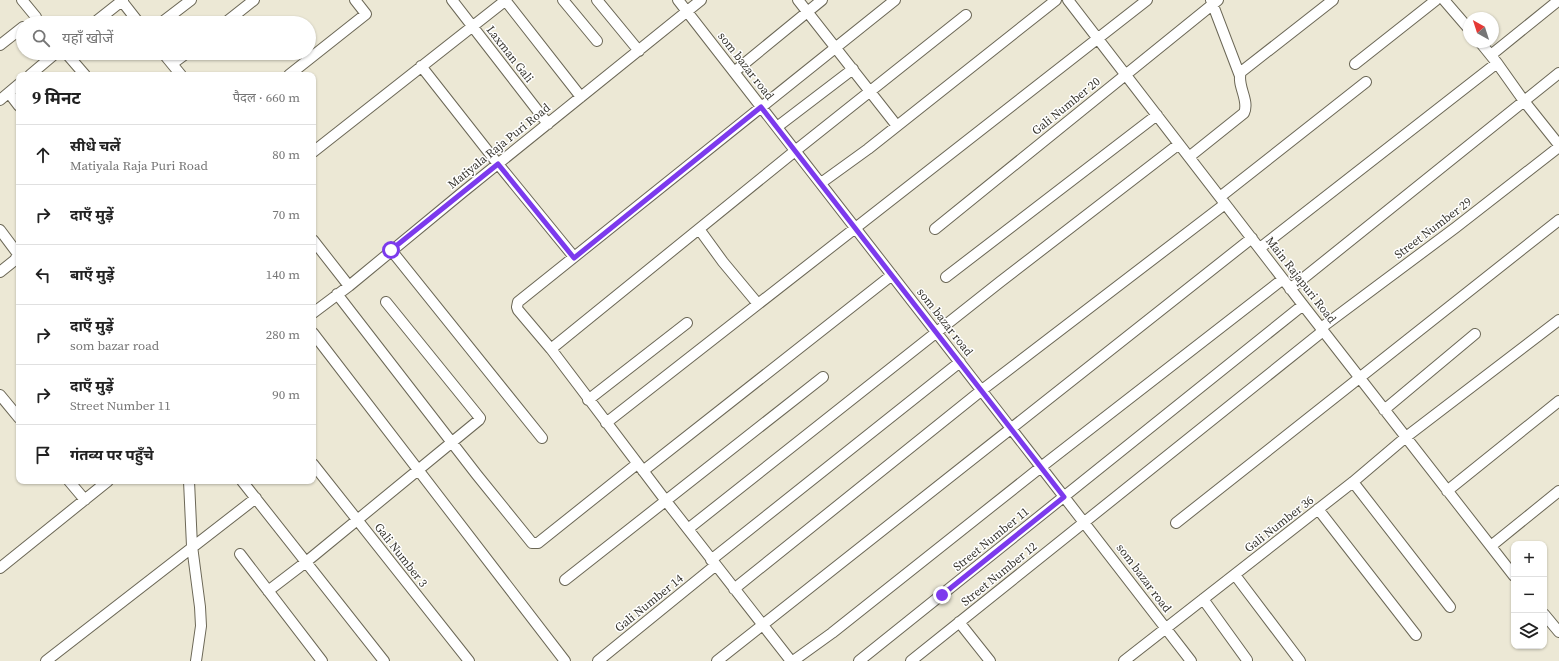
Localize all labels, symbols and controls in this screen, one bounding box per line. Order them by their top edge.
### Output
north arrow [1463,12,1499,48]
search box [16,16,316,60]
street label: Laxman Gali [483,22,537,86]
icon: search [30,27,52,49]
text: यहाँ खोजें [62,27,113,48]
street label: som bazar road [714,29,778,103]
street label: Gali Number 20 [1029,73,1103,139]
text: 9 मिनट [32,86,81,110]
text: पैदल · 660 m [233,89,300,106]
street label: Matiyala Raja Puri Road [445,100,554,192]
text: सीधे चलें [70,135,121,156]
icon: ahead [32,144,54,166]
text: 80 m [272,146,300,163]
text: Matiyala Raja Puri Road [70,157,208,174]
street label: Street Number 29 [1391,194,1475,262]
icon: right [32,204,54,226]
text: दाएँ मुड़ें [70,204,114,225]
text: 70 m [272,206,300,223]
street label: Main Rajapuri Road [1262,233,1340,327]
route start [382,241,400,259]
icon: left [32,264,54,286]
text: बाएँ मुड़ें [70,264,114,285]
text: 140 m [266,266,300,283]
street label: som bazar road [913,285,977,359]
text: दाएँ मुड़ें [70,315,114,336]
icon: right [32,324,54,346]
text: 280 m [266,326,300,343]
text: som bazar road [70,337,159,354]
text: दाएँ मुड़ें [70,375,114,396]
icon: right [32,384,54,406]
text: 90 m [272,386,300,403]
text: Street Number 11 [70,397,171,414]
icon: arrive [32,444,54,466]
text: गंतव्य पर पहुँचे [70,444,154,465]
street label: Gali Number 36 [1241,492,1317,556]
street label: Street Number 11 [950,503,1032,575]
street label: Gali Number 3 [371,520,431,590]
street label: Street Number 12 [958,538,1040,610]
street label: som bazar road [1113,540,1175,616]
map controls [1511,541,1547,649]
button: + [1511,541,1547,577]
street label: Gali Number 14 [612,570,686,636]
button: − [1511,577,1547,613]
route end [933,586,951,604]
button: layers [1511,613,1547,649]

